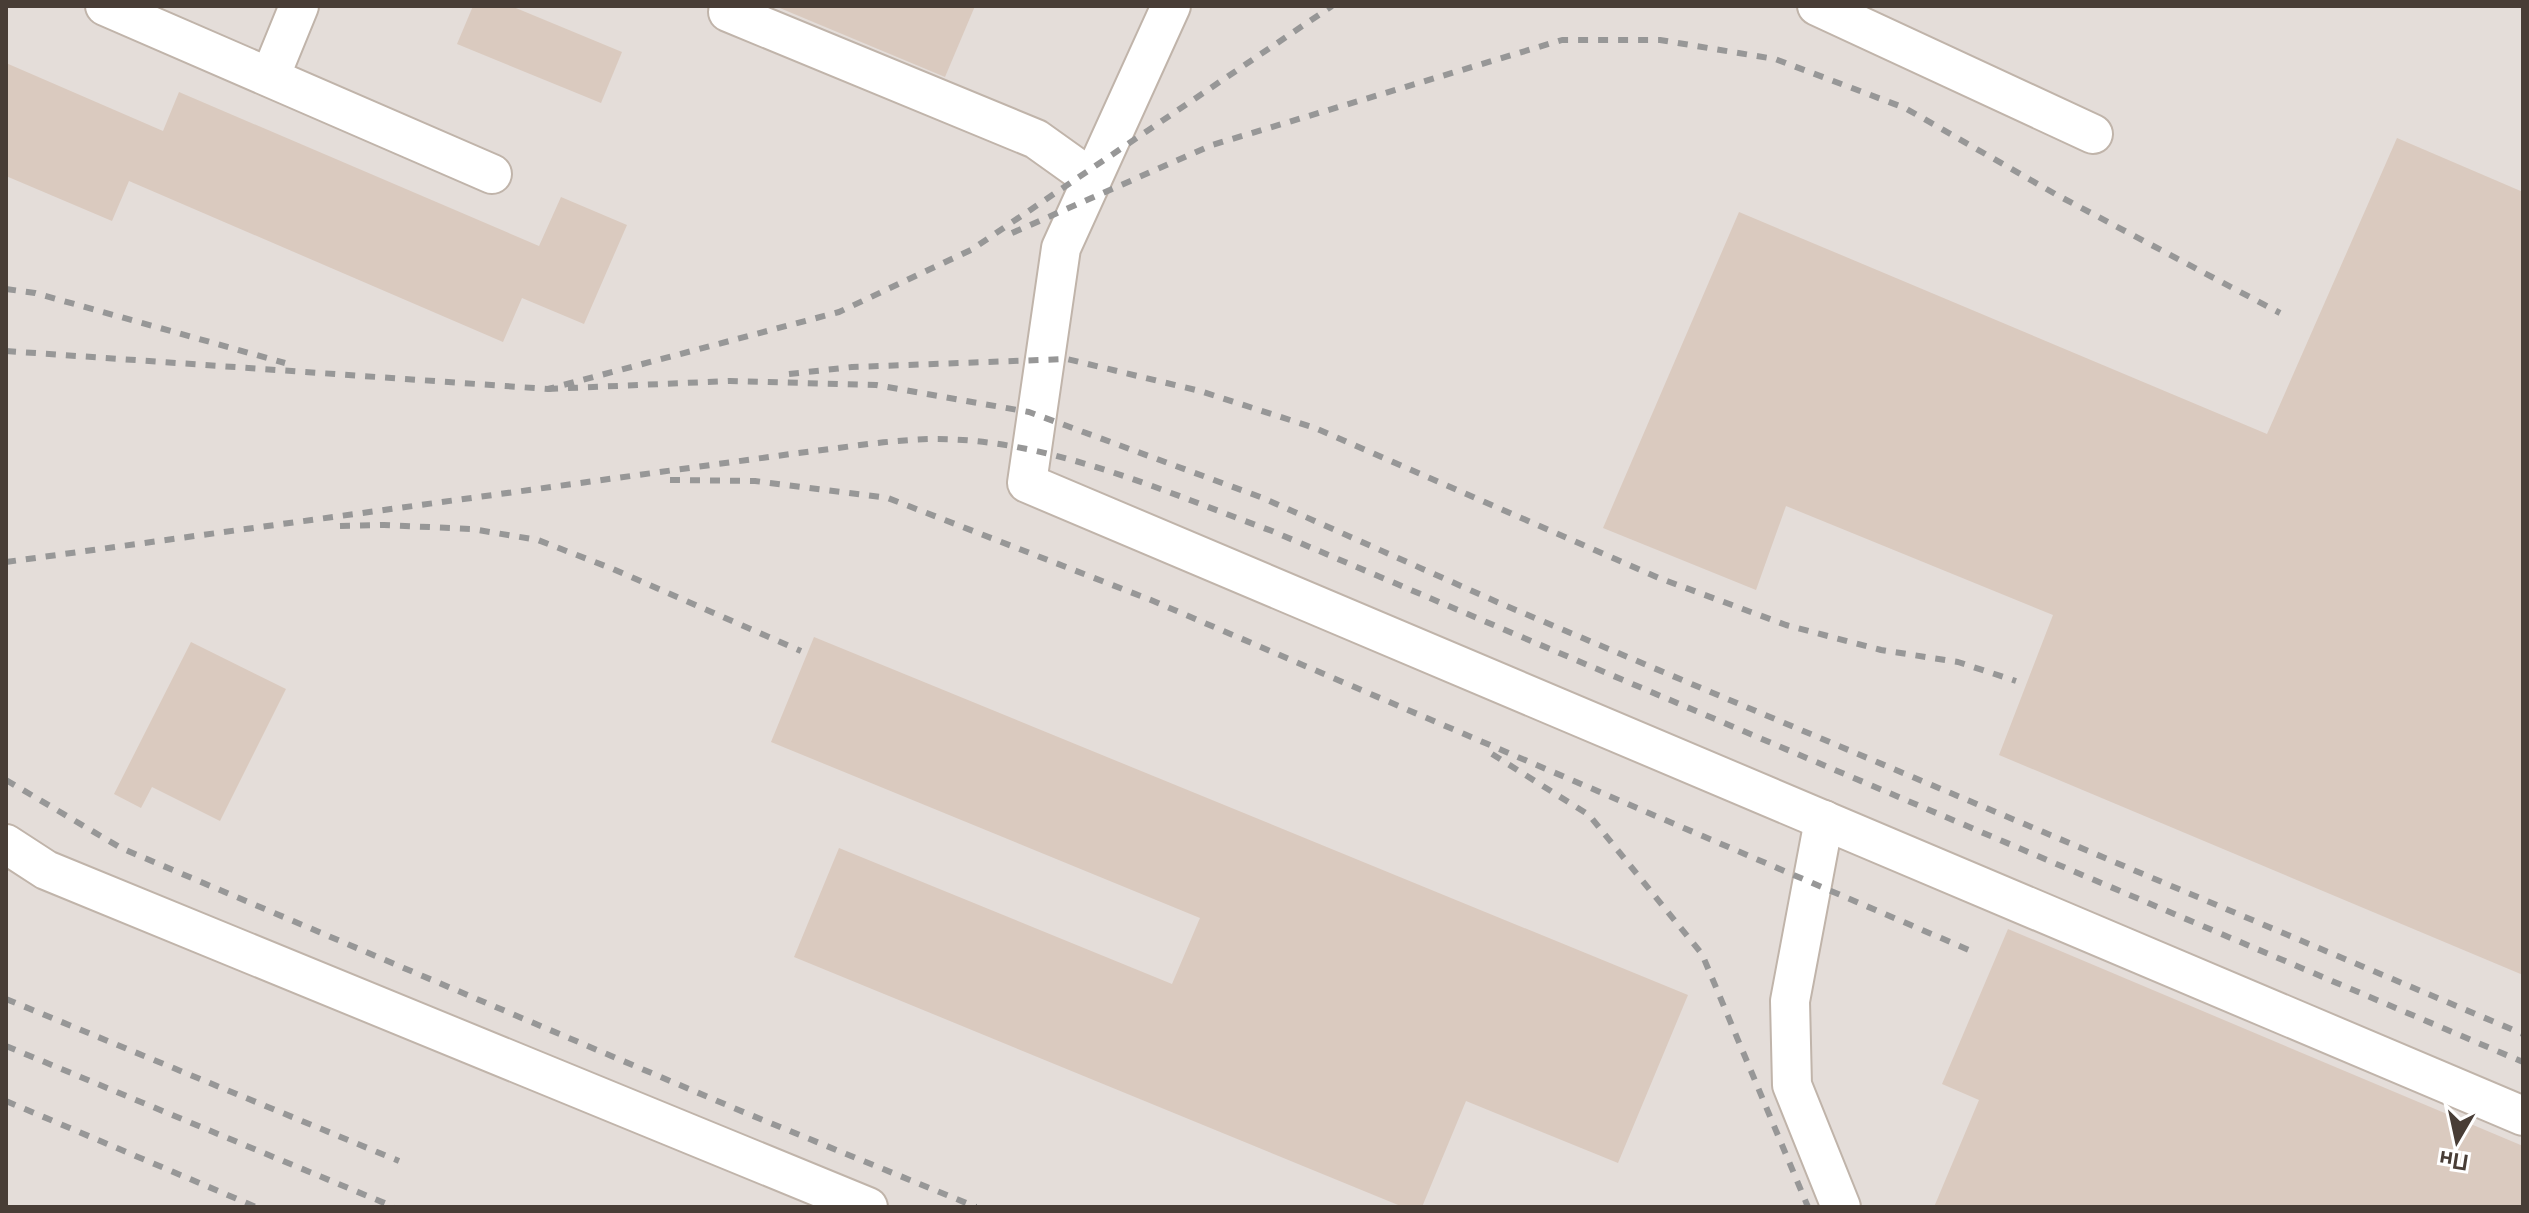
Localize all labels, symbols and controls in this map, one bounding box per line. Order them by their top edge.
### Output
north arrow [2417,1101,2497,1181]
text: Пн [2437,1146,2470,1176]

